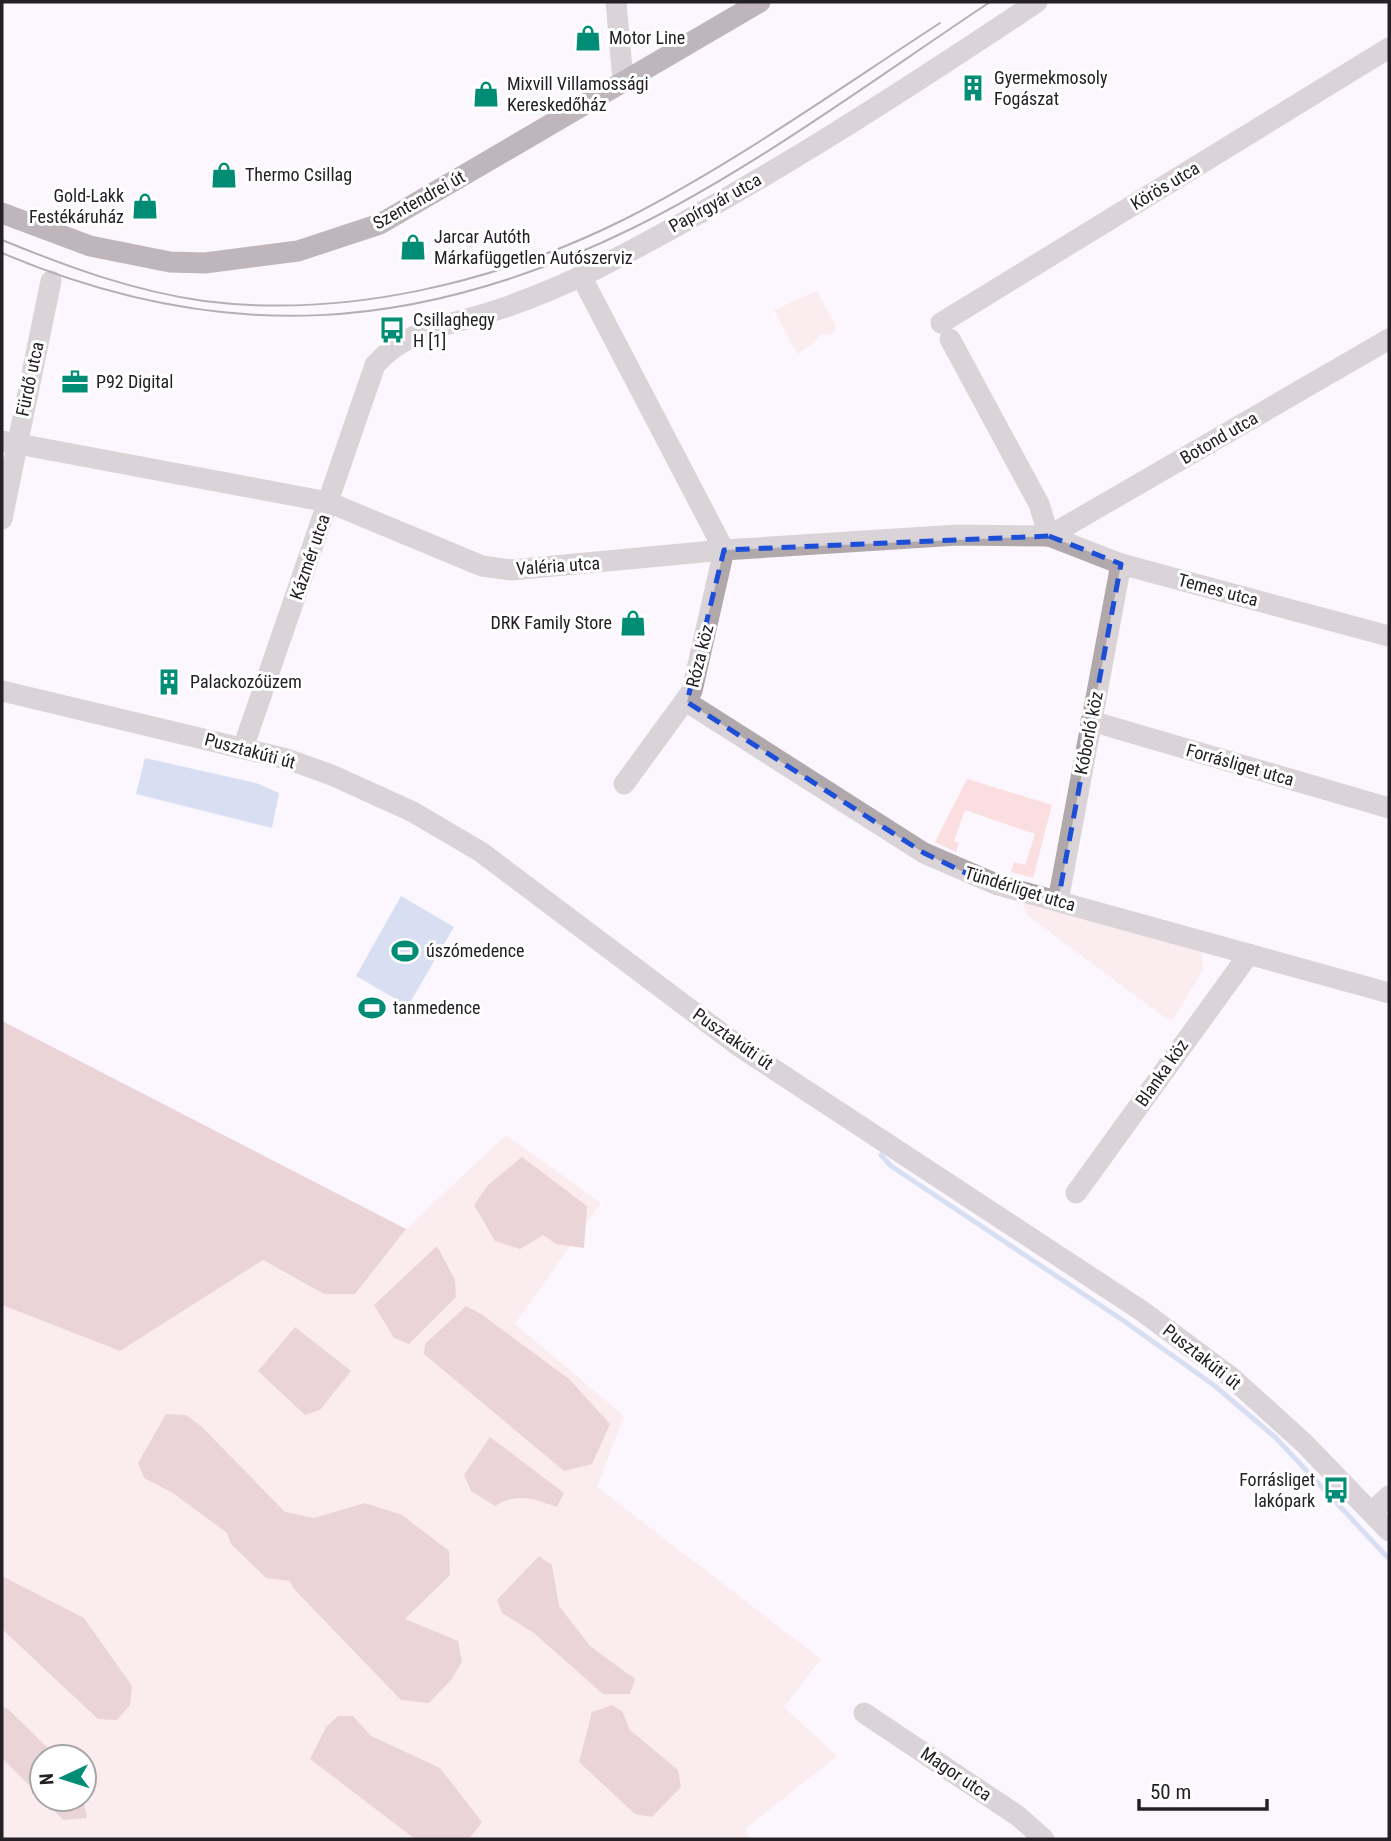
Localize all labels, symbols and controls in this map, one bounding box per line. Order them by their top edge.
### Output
shop icon: Motor Line [573,23,603,53]
place label: Motor Line [609,27,685,48]
place label: Gyermekmosoly Fogászat [994,67,1108,109]
place label: Mixvill Villamossági Kereskedőház [507,73,649,115]
building icon: Gyermekmosoly Fogászat [958,73,988,103]
shop icon: Mixvill Villamossági Kereskedőház [471,79,501,109]
street label: Körös utca [1127,157,1203,214]
shop icon: Thermo Csillag [209,160,239,190]
place label: Thermo Csillag [245,164,352,185]
street label: Szentendrei út [369,166,468,233]
street label: Papírgyár utca [665,169,765,237]
place label: Gold-Lakk Festékáruház [29,185,124,227]
shop icon: Gold-Lakk Festékáruház [130,191,160,221]
place label: Jarcar Autóth Márkafüggetlen Autószerviz [434,226,633,268]
shop icon: Jarcar Autóth Márkafüggetlen Autószerviz [398,232,428,262]
place label: Csillaghegy H [1] [413,309,495,351]
bus stop icon: Csillaghegy H [1] [377,315,407,345]
street label: Fürdő utca [11,340,48,418]
office icon: P92 Digital [60,367,90,397]
place label: P92 Digital [96,371,173,392]
street label: Botond utca [1176,407,1261,468]
street label: Kázmér utca [285,511,334,602]
street label: Valéria utca [515,552,601,579]
street label: Temes utca [1176,569,1261,610]
shop icon: DRK Family Store [618,608,648,638]
place label: DRK Family Store [491,612,612,633]
street label: Róza köz [682,622,717,689]
building icon: Palackozóüzem [154,667,184,697]
place label: Palackozóüzem [190,671,302,692]
street label: Kóborló köz [1070,689,1107,776]
street label: Pusztakúti út [202,728,298,773]
street label: Forrásliget utca [1184,739,1296,790]
street label: Tündérliget utca [962,862,1078,915]
sports icon: úszómedence [390,936,420,966]
place label: úszómedence [426,940,525,961]
sports icon: tanmedence [357,993,387,1023]
place label: tanmedence [393,997,481,1018]
street label: Pusztakúti út [689,1003,777,1074]
street label: Blanka köz [1131,1035,1192,1110]
street label: Pusztakúti út [1159,1320,1245,1394]
place label: Forrásliget lakópark [1239,1469,1315,1511]
bus stop icon: Forrásliget lakópark [1321,1475,1351,1505]
street label: Magor utca [917,1742,996,1805]
north arrow [28,1743,98,1813]
scale bar [1139,1768,1267,1812]
text: N [35,1773,58,1786]
text: 50 m [1150,1780,1191,1804]

